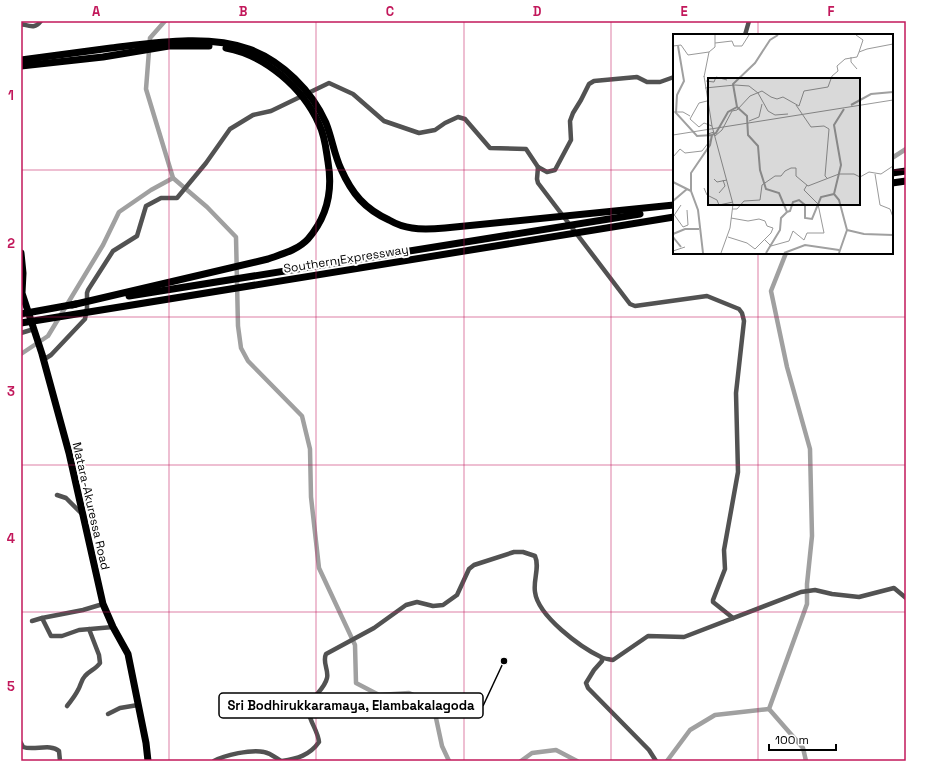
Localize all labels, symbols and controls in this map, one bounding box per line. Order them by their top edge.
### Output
text: A [92,3,101,20]
text: B [239,3,248,20]
text: C [386,3,394,20]
text: D [533,3,542,20]
text: E [680,3,688,20]
text: F [828,3,835,20]
inset map [673,34,893,254]
text: 1 [8,87,14,104]
text: 2 [7,235,15,252]
street label: Southern Expressway [282,241,410,277]
text: 3 [7,383,15,400]
street label: Matara-Akuressa Road [69,441,113,571]
text: 4 [7,530,15,547]
text: 5 [7,678,15,695]
callout: Sri Bodhirukkaramaya, Elambakalagoda [219,693,483,718]
text: Sri Bodhirukkaramaya, Elambakalagoda [227,697,475,714]
scale bar [769,726,836,752]
text: 100 m [775,732,809,748]

